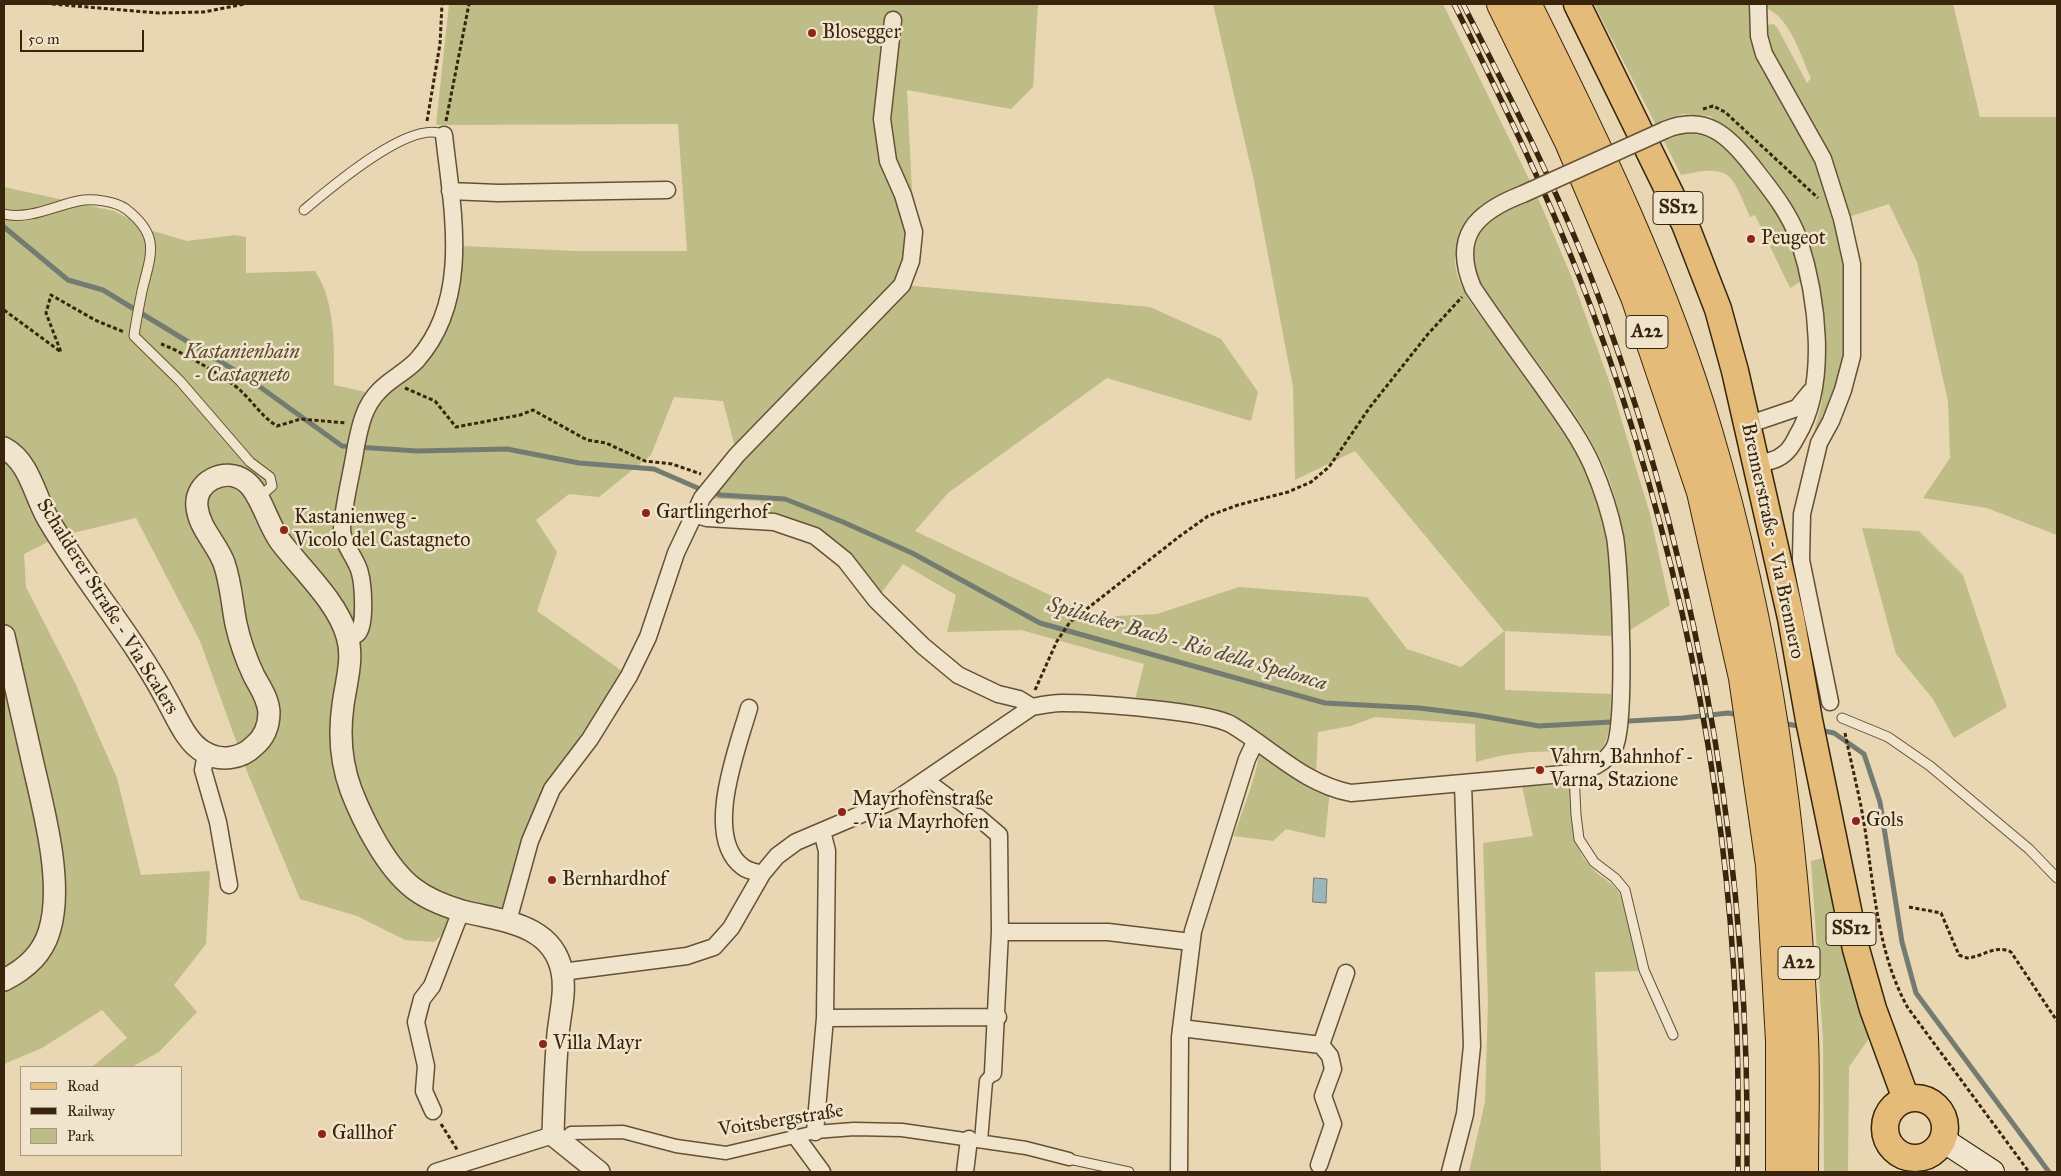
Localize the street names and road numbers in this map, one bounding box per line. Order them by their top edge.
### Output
road number: SS12 [1653,192,1703,224]
road number: A22 [1626,316,1668,348]
street label: Brennerstraße - Via Brennero [1735,421,1809,661]
street label: Schalderer Straße - Via Scalers [31,495,183,719]
road number: SS12 [1826,912,1876,946]
road number: A22 [1778,946,1820,980]
street label: Voitsbergstraße [717,1099,845,1143]

